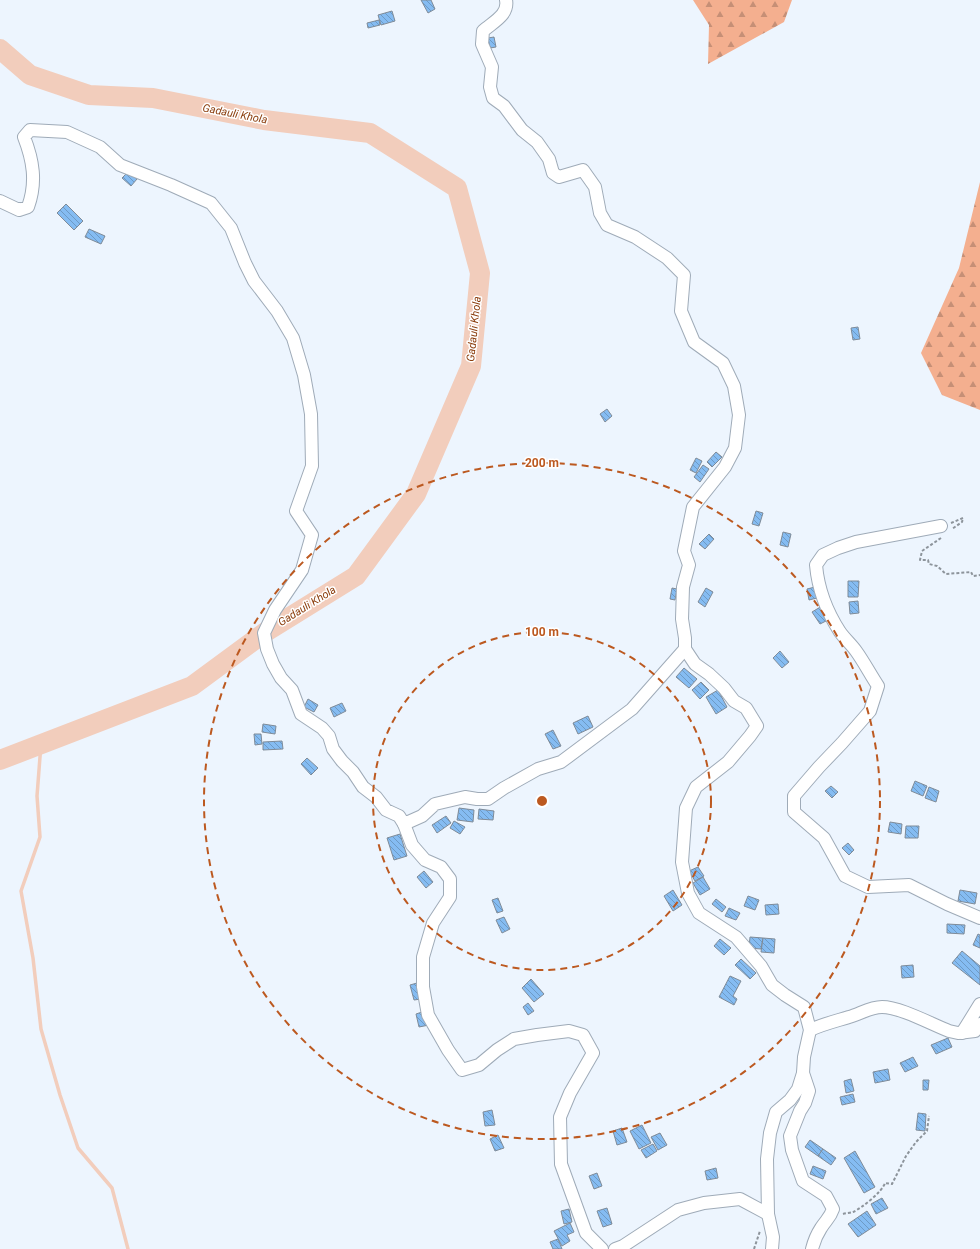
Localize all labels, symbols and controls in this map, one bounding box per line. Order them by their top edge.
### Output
water label: Gadauli Khola [201,101,269,127]
water label: Gadauli Khola [464,295,484,362]
text: 200 m [525,456,559,470]
water label: Gadauli Khola [276,583,338,629]
text: 100 m [525,625,559,639]
centre of rings [535,794,549,808]

